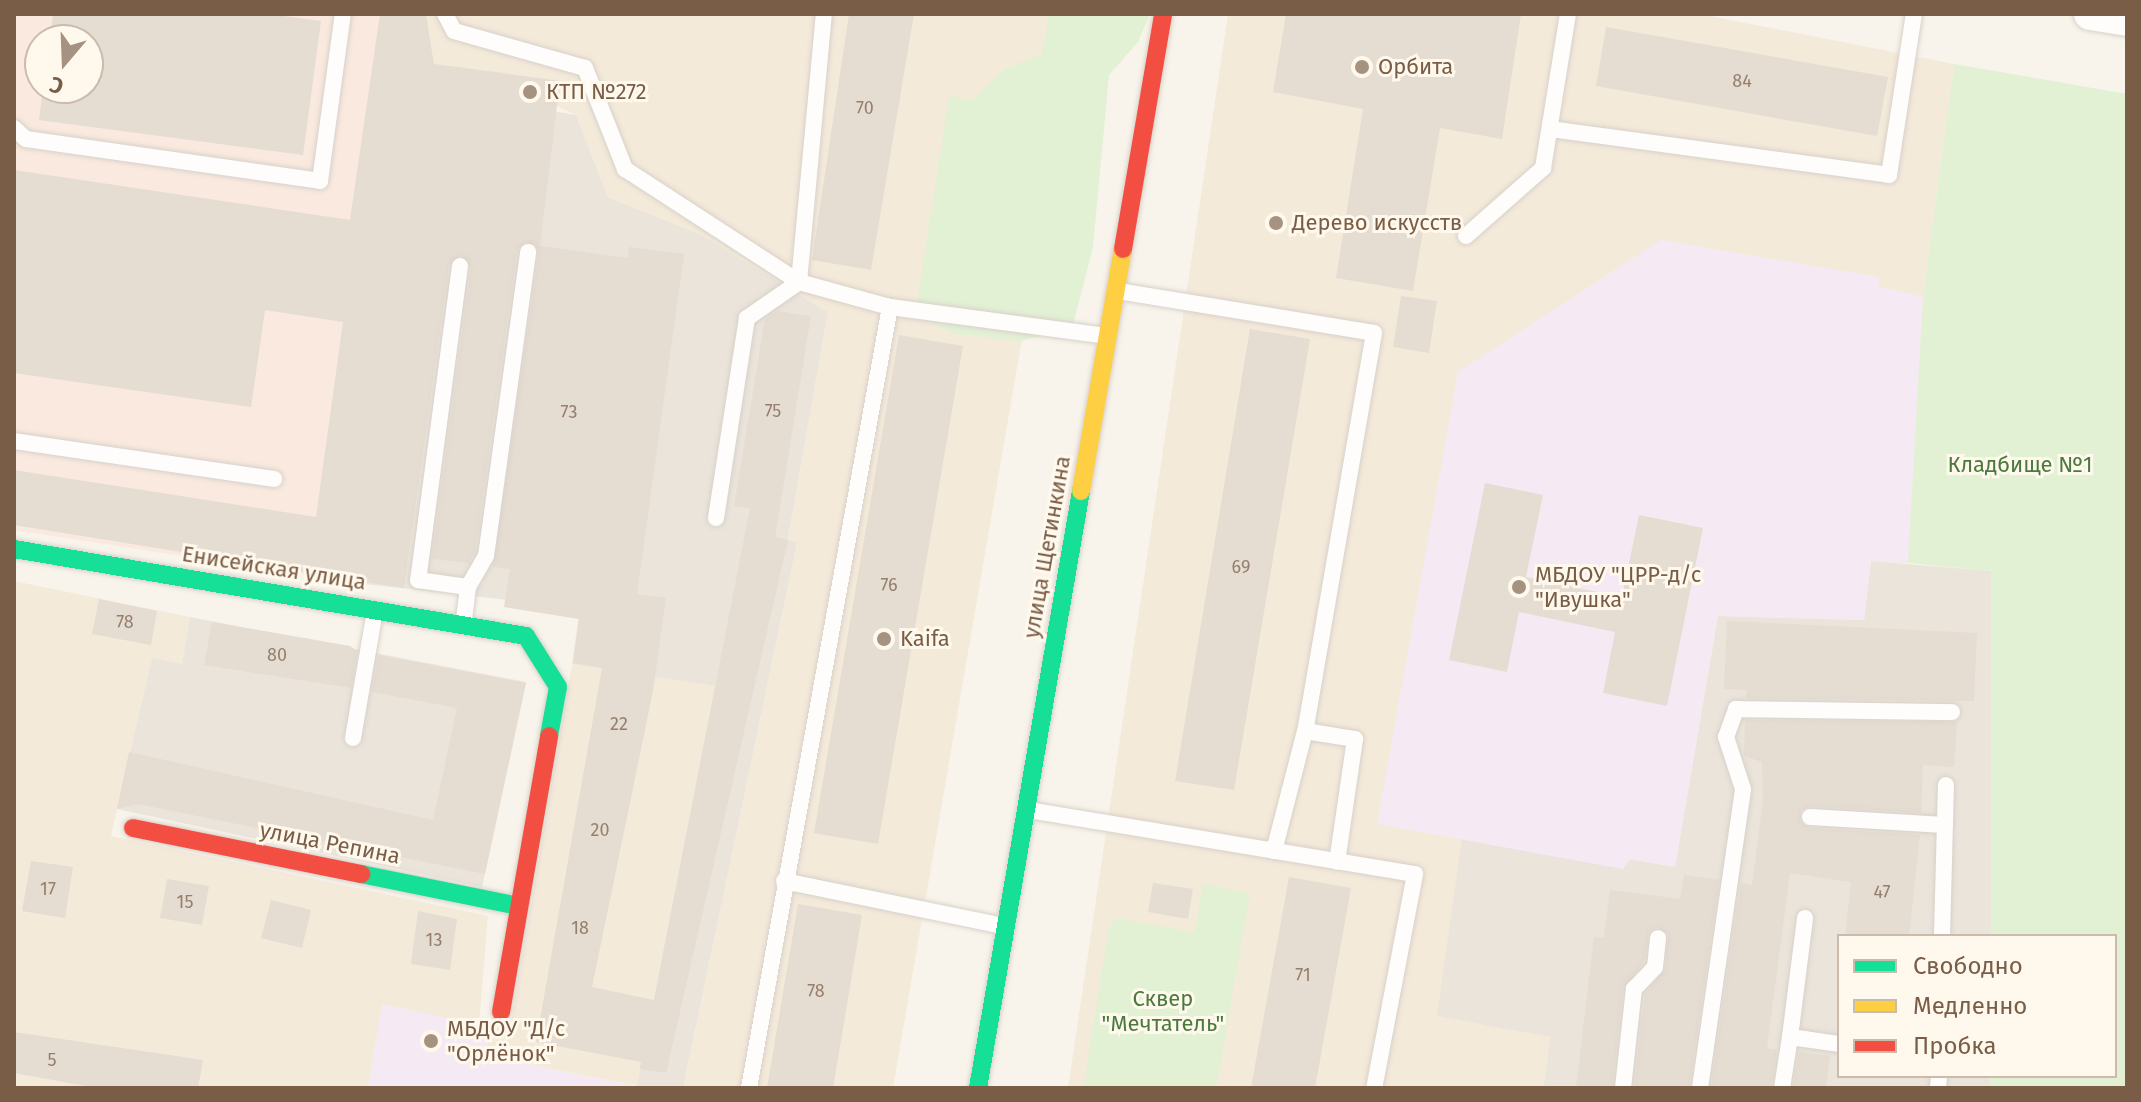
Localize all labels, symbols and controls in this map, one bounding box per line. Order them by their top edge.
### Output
north arrow [24,24,104,104]
place label: Орбита [1378,54,1453,80]
marker: Орбита [1353,58,1371,76]
text: С [46,70,67,100]
house number: 84 [1732,70,1752,92]
place label: КТП №272 [546,79,647,105]
marker: КТП №272 [521,83,539,101]
house number: 70 [856,97,874,119]
place label: Дерево искусств [1292,210,1462,236]
marker: Дерево искусств [1267,214,1285,232]
house number: 75 [765,400,781,422]
house number: 73 [561,401,577,423]
park label: Кладбище №1 [1947,452,2093,478]
street label: улица Щетинкина [1018,454,1076,640]
street label: Енисейская улица [180,540,368,596]
house number: 69 [1232,556,1250,578]
place label: МБДОУ "ЦРР-д/с "Ивушка" [1535,561,1701,612]
house number: 76 [880,574,898,596]
marker: МБДОУ "ЦРР-д/с "Ивушка" [1510,578,1528,596]
house number: 78 [116,611,134,633]
place label: Kaifa [900,626,950,652]
marker: Kaifa [875,630,893,648]
house number: 80 [267,644,287,666]
house number: 22 [610,713,628,735]
street label: улица Репина [258,816,402,870]
house number: 20 [591,819,609,841]
house number: 17 [40,878,56,900]
house number: 47 [1873,881,1891,903]
house number: 15 [177,891,193,913]
house number: 18 [571,917,589,939]
house number: 13 [426,929,442,951]
legend [1837,934,2117,1078]
text: Свободно [1913,952,2023,980]
house number: 71 [1295,964,1311,986]
house number: 78 [807,980,825,1002]
park label: Сквер "Мечтатель" [1102,985,1224,1036]
text: Медленно [1913,992,2027,1020]
place label: МБДОУ "Д/с "Орлёнок" [447,1015,565,1066]
marker: МБДОУ "Д/с "Орлёнок" [422,1032,440,1050]
text: Пробка [1913,1032,1997,1060]
house number: 5 [47,1049,57,1071]

